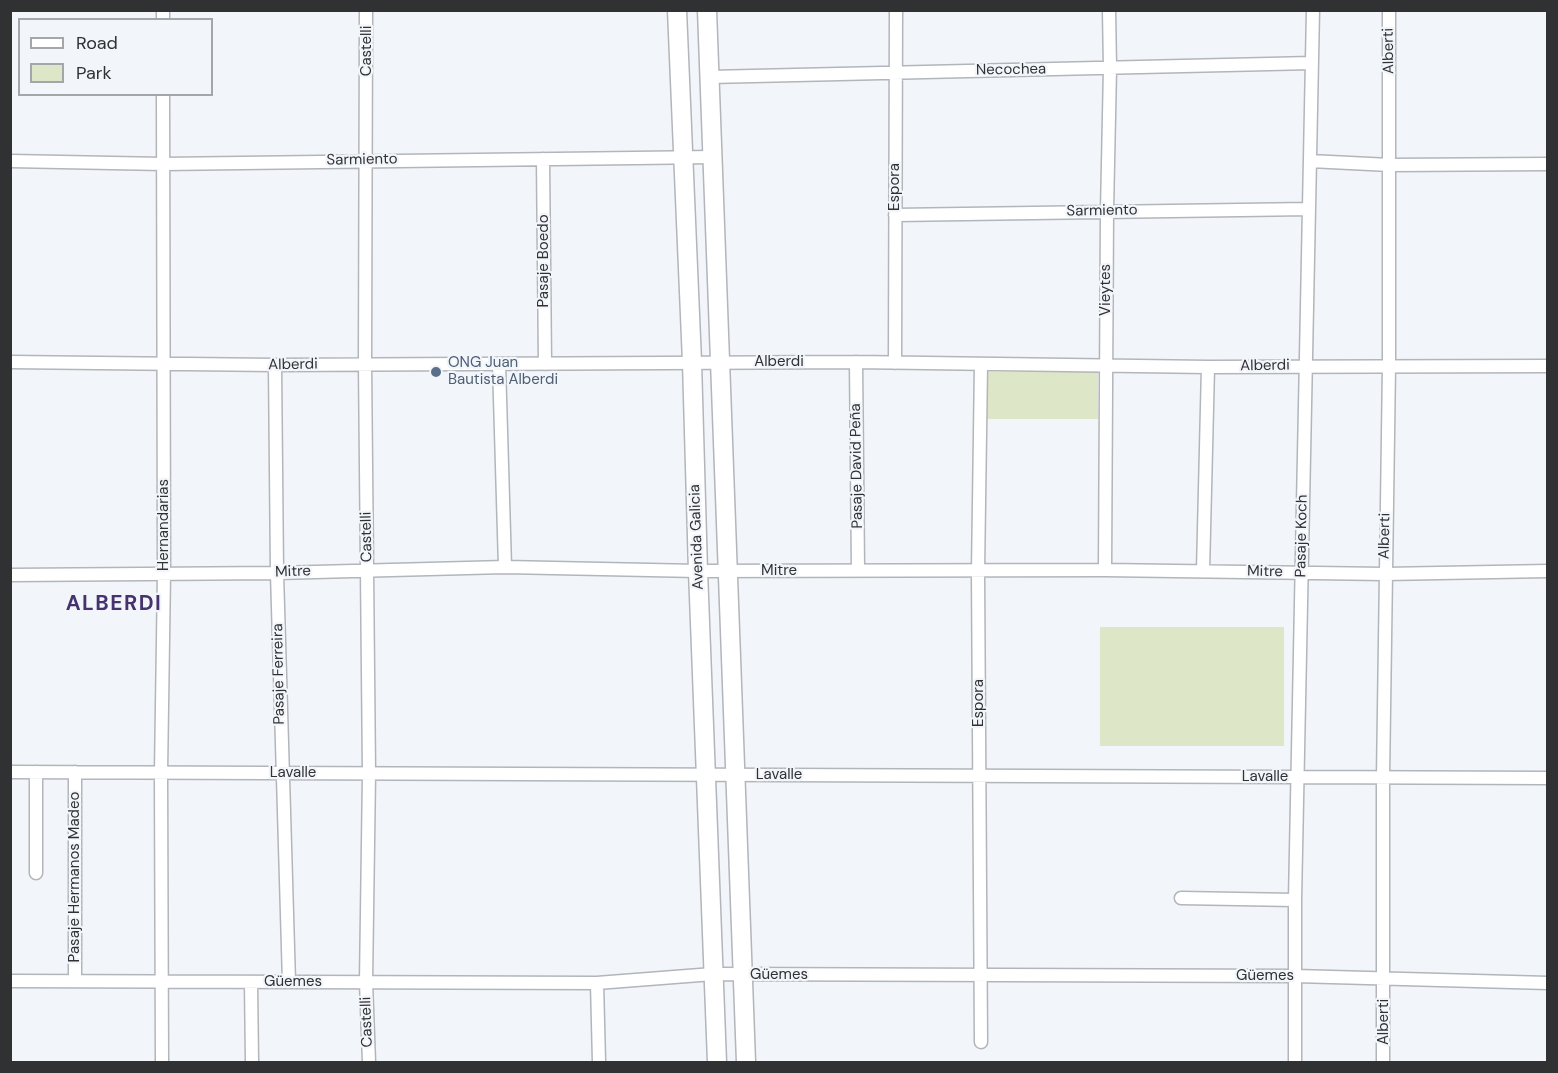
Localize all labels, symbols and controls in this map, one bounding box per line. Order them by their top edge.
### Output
legend [18,18,213,96]
street label: Castelli [358,26,376,76]
street label: Alberti [1380,28,1398,74]
text: Road [76,31,118,55]
street label: Necochea [976,60,1046,80]
text: Park [76,61,112,85]
street label: Sarmiento [326,150,398,170]
street label: Espora [886,163,904,211]
street label: Sarmiento [1066,201,1138,221]
street label: Pasaje Boedo [535,214,553,308]
street label: Vieytes [1097,264,1115,316]
street label: Alberdi [754,353,804,371]
place label: ONG Juan Bautista Alberdi [448,354,558,389]
street label: Alberdi [268,356,318,374]
street label: Alberdi [1240,357,1290,375]
marker: ONG Juan Bautista Alberdi [429,365,443,379]
street label: Pasaje David Peña [847,403,867,529]
street label: Hernandarias [155,479,173,571]
street label: Avenida Galicia [686,484,708,590]
street label: Pasaje Koch [1292,494,1312,578]
street label: Castelli [358,512,376,562]
street label: Alberti [1376,513,1394,559]
street label: Mitre [275,562,311,582]
street label: Mitre [761,562,797,580]
street label: Mitre [1247,563,1283,581]
district label: ALBERDI [66,591,162,617]
street label: Pasaje Ferreira [269,623,289,725]
street label: Espora [970,679,988,727]
street label: Lavalle [270,764,316,782]
street label: Lavalle [756,766,802,784]
street label: Lavalle [1242,768,1288,786]
street label: Pasaje Hermanos Madeo [66,792,84,962]
street label: Güemes [750,966,808,984]
street label: Güemes [1236,967,1294,985]
street label: Güemes [264,973,322,991]
street label: Castelli [357,996,377,1048]
street label: Alberti [1375,999,1393,1045]

